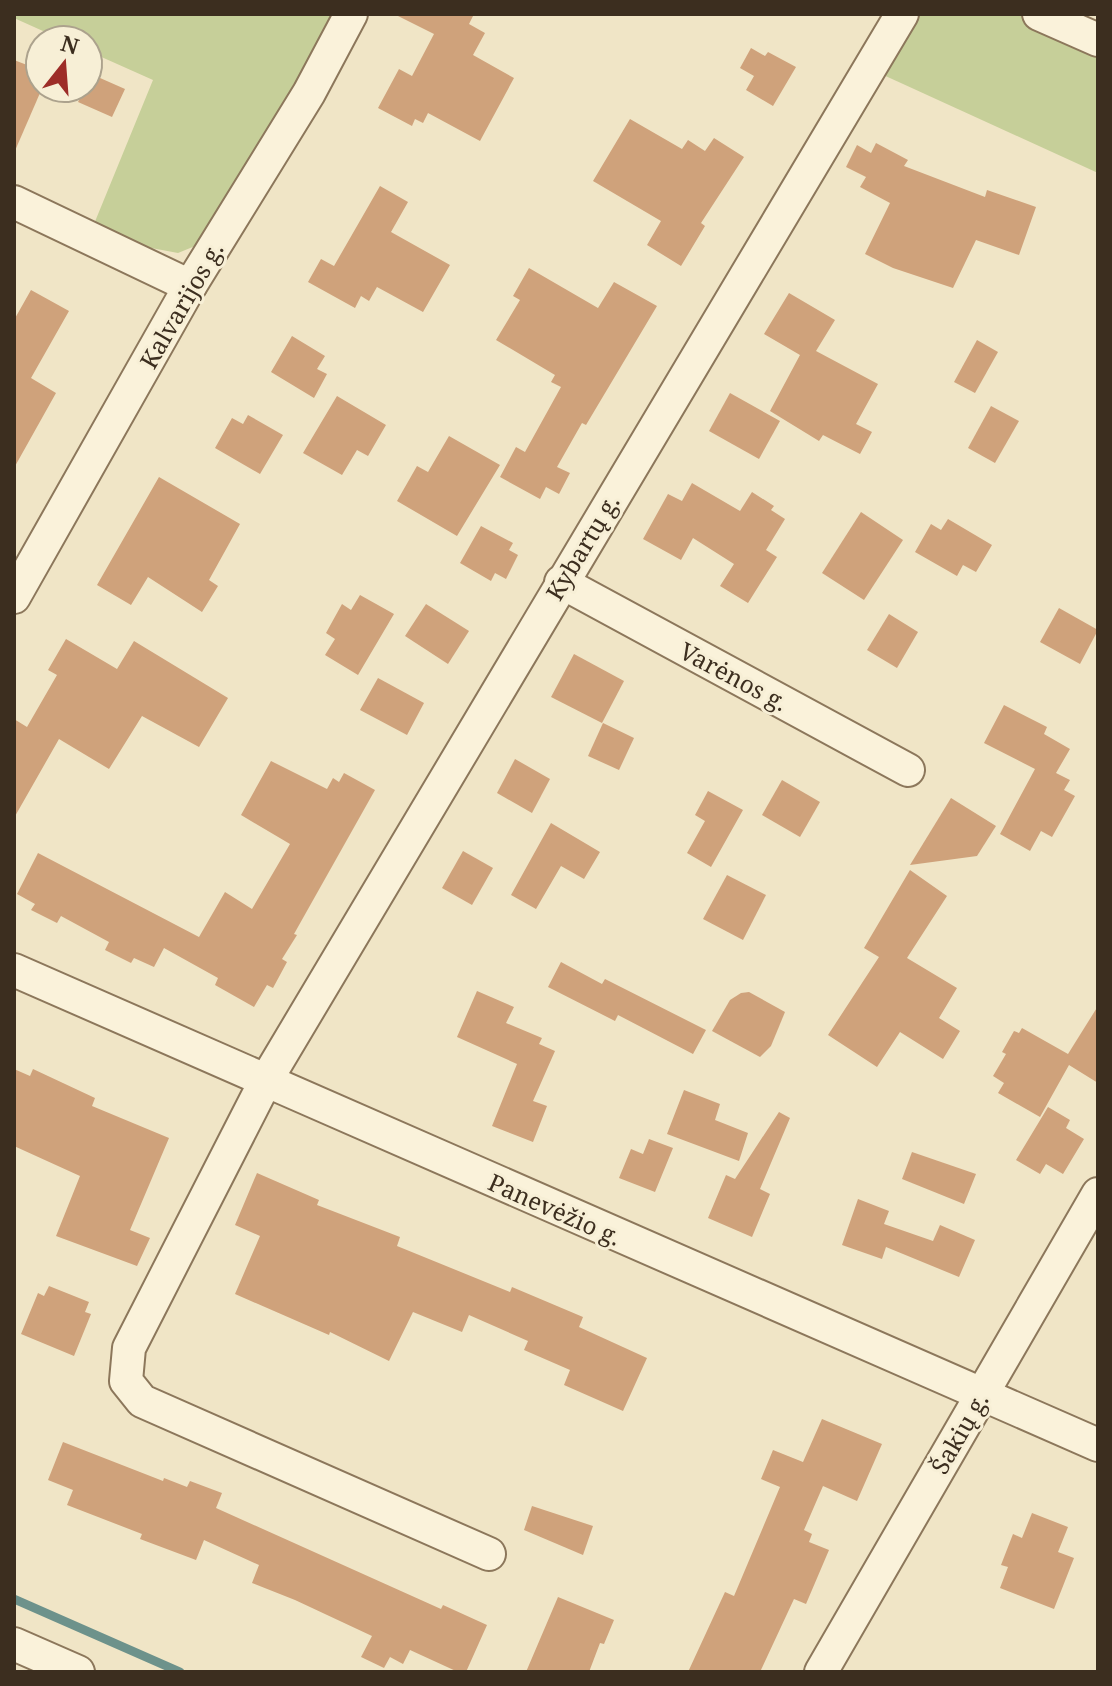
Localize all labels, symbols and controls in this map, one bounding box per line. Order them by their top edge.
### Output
north arrow [24,24,104,104]
text: N [57,27,83,61]
street label: Kalvarijos g. [131,236,231,374]
street label: Kybartų g. [537,488,627,606]
street label: Varėnos g. [674,634,794,718]
street label: Panevėžio g. [483,1165,627,1253]
street label: Šakių g. [923,1386,995,1480]

